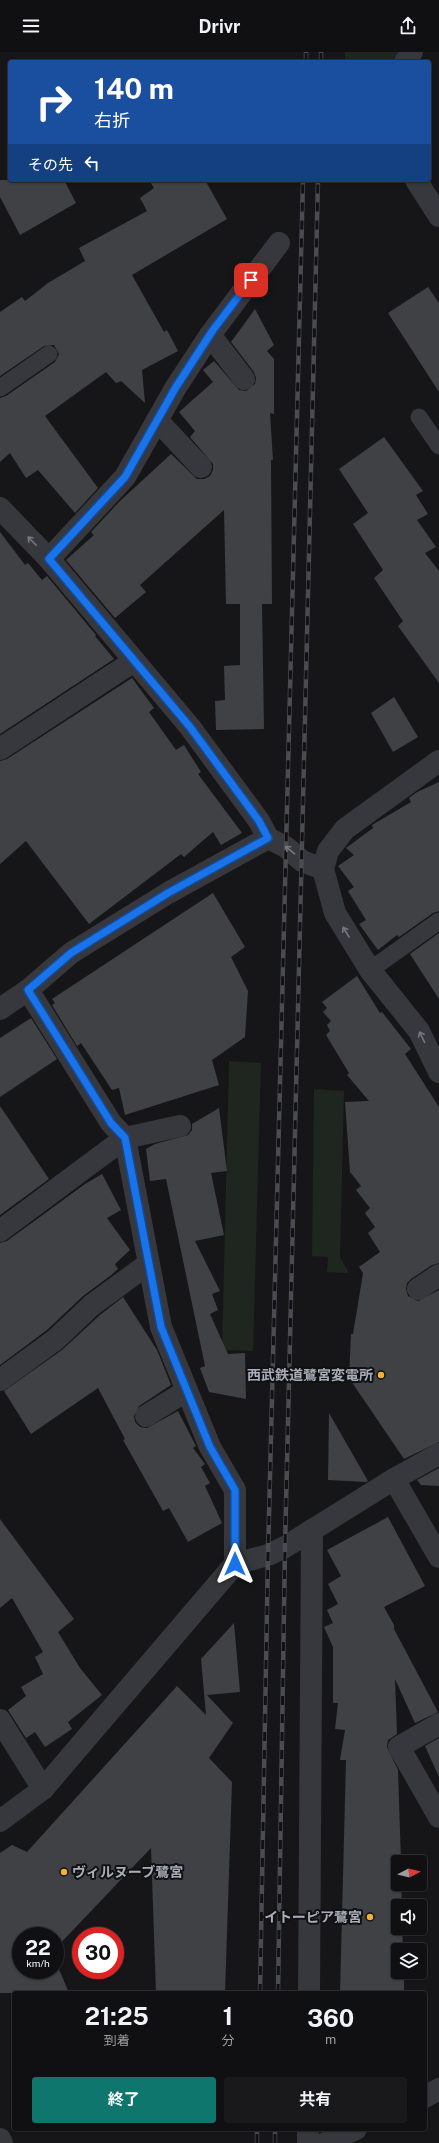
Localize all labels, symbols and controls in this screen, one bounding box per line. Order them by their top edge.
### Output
icon: menu [20,15,42,37]
icon: share [397,15,419,37]
text: Drivr [199,16,240,37]
text: 140 m [94,72,174,105]
icon: right [28,76,80,128]
text: 右折 [94,110,130,131]
icon: left [81,152,103,174]
text: その先 [28,156,73,173]
pin [234,263,268,297]
icon: arrive [240,269,262,291]
one-way arrow [27,536,36,546]
one-way arrow [284,846,295,855]
one-way arrow [342,926,350,938]
one-way arrow [418,1031,425,1043]
place label: 西武鉄道鷺宮変電所 [247,1367,373,1383]
marker: 西武鉄道鷺宮変電所 [376,1370,386,1380]
position arrow [214,1543,256,1585]
north arrow [391,1855,427,1891]
map controls [391,1855,427,1979]
place label: ヴィルヌーブ鷺宮 [72,1864,183,1880]
marker: ヴィルヌーブ鷺宮 [59,1867,69,1877]
button: sound [391,1899,427,1935]
place label: イトーピア鷺宮 [264,1909,362,1925]
marker: イトーピア鷺宮 [365,1912,375,1922]
speed limit sign: 30 [72,1927,124,1979]
text: 22 [25,1936,51,1960]
button: layers [391,1943,427,1979]
text: km/h [26,1957,50,1969]
text: 21:25 [85,2002,149,2030]
text: 1 [223,2002,233,2030]
text: 360 [307,2004,354,2032]
text: m [325,2032,336,2047]
text: 到着 [104,2033,130,2048]
text: 分 [221,2033,234,2048]
button: 終了 [32,2077,216,2123]
button: 共有 [224,2077,407,2123]

